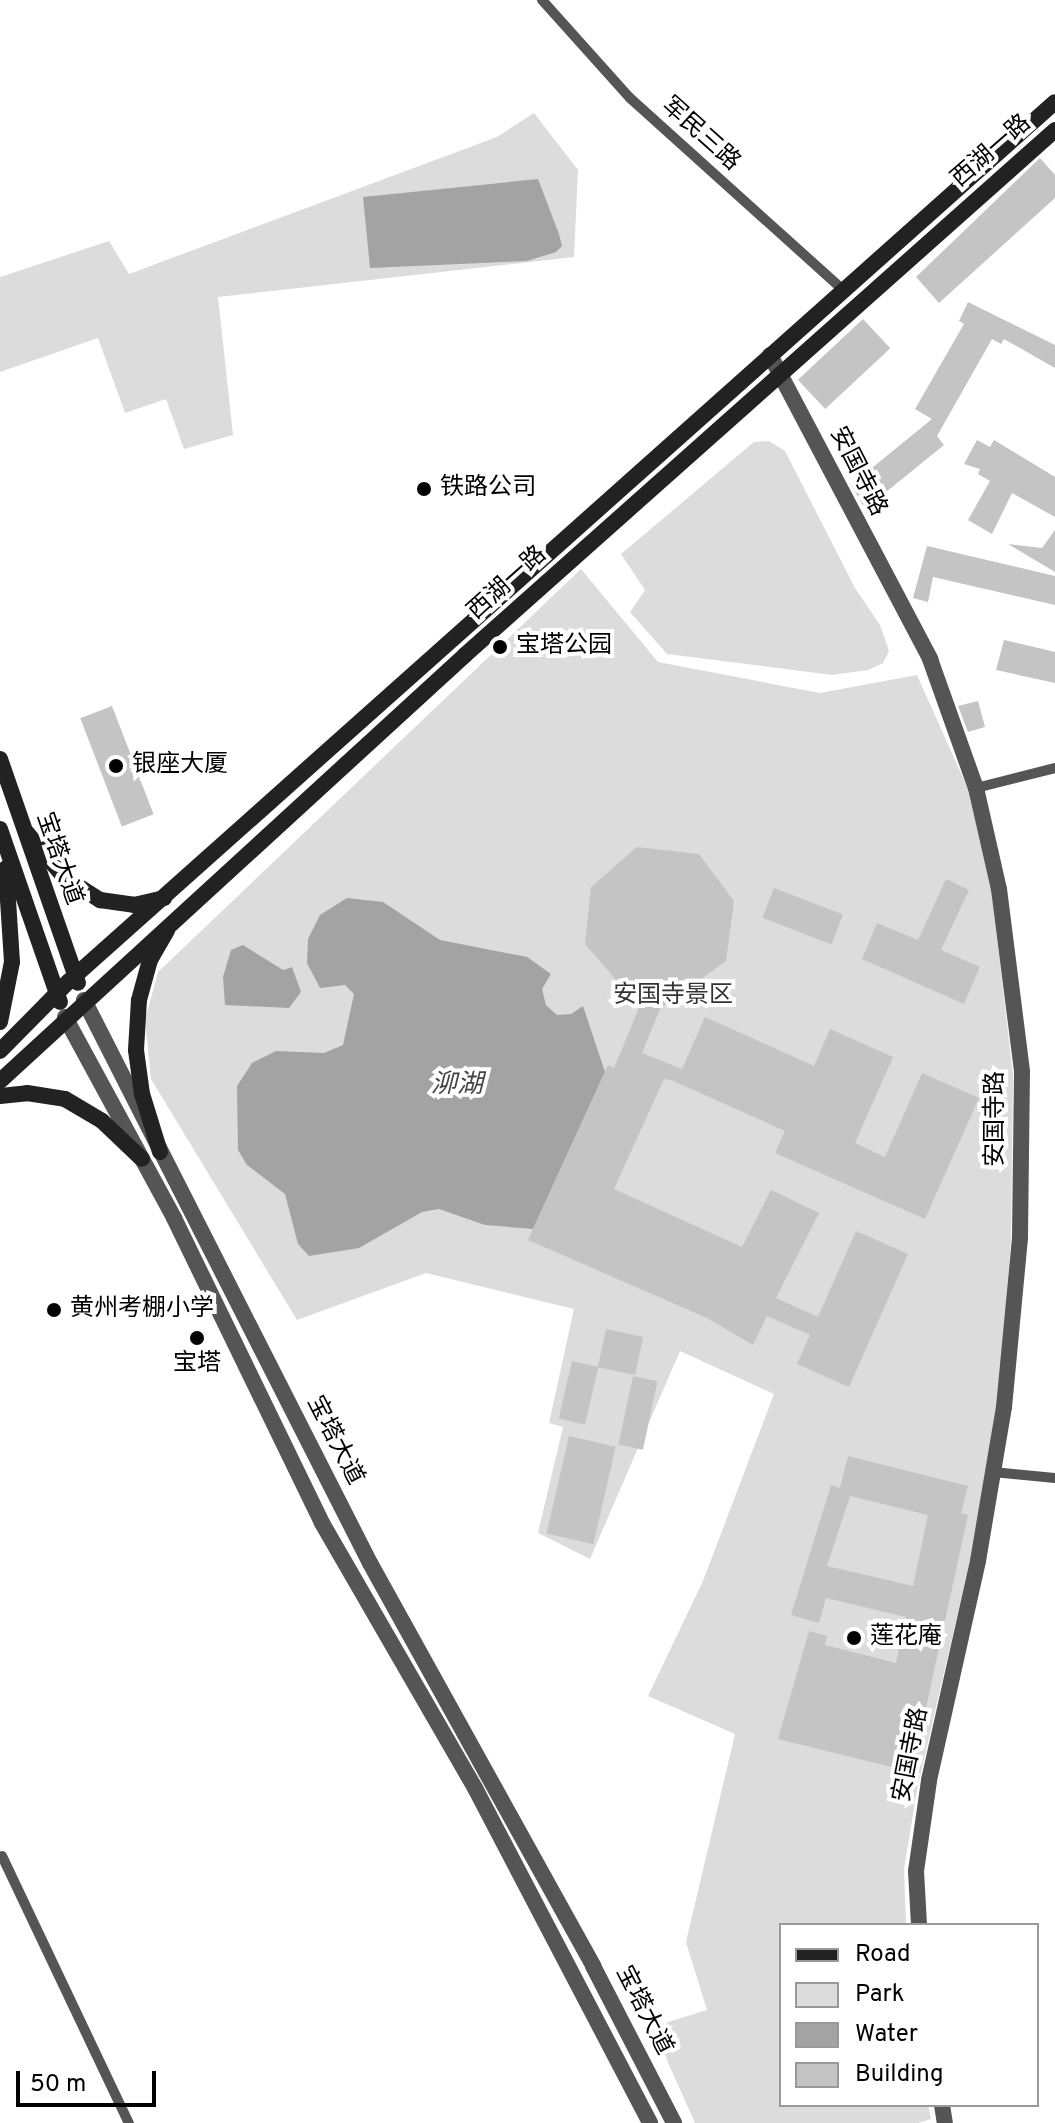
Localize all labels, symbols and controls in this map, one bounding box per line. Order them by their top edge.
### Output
street label: 军民三路 [655,92,745,178]
street label: 西湖一路 [946,110,1038,194]
street label: 安国寺路 [822,423,892,521]
place label: 铁路公司 [440,475,536,503]
marker: 铁路公司 [415,480,433,498]
street label: 西湖一路 [463,541,553,627]
place label: 宝塔公园 [516,633,612,661]
marker: 宝塔公园 [491,638,509,656]
place label: 银座大厦 [132,752,228,780]
marker: 银座大厦 [107,757,125,775]
street label: 宝塔大道 [29,809,87,909]
park label: 安国寺景区 [613,983,733,1011]
water label: 泖湖 [431,1070,483,1102]
street label: 安国寺路 [983,1071,1011,1167]
place label: 黄州考棚小学 [70,1296,214,1324]
marker: 黄州考棚小学 [45,1301,63,1319]
marker: 宝塔 [188,1329,206,1347]
place label: 宝塔 [173,1351,221,1379]
street label: 宝塔大道 [299,1392,369,1490]
place label: 莲花庵 [870,1624,942,1652]
marker: 莲花庵 [845,1629,863,1647]
street label: 安国寺路 [889,1705,935,1805]
legend [779,1923,1039,2107]
text: Road [855,1940,911,1970]
street label: 宝塔大道 [608,1962,678,2060]
text: Park [855,1980,905,2010]
text: Water [855,2020,918,2050]
scale bar [20,2055,160,2105]
text: Building [855,2060,944,2090]
text: 50 m [30,2070,86,2100]

